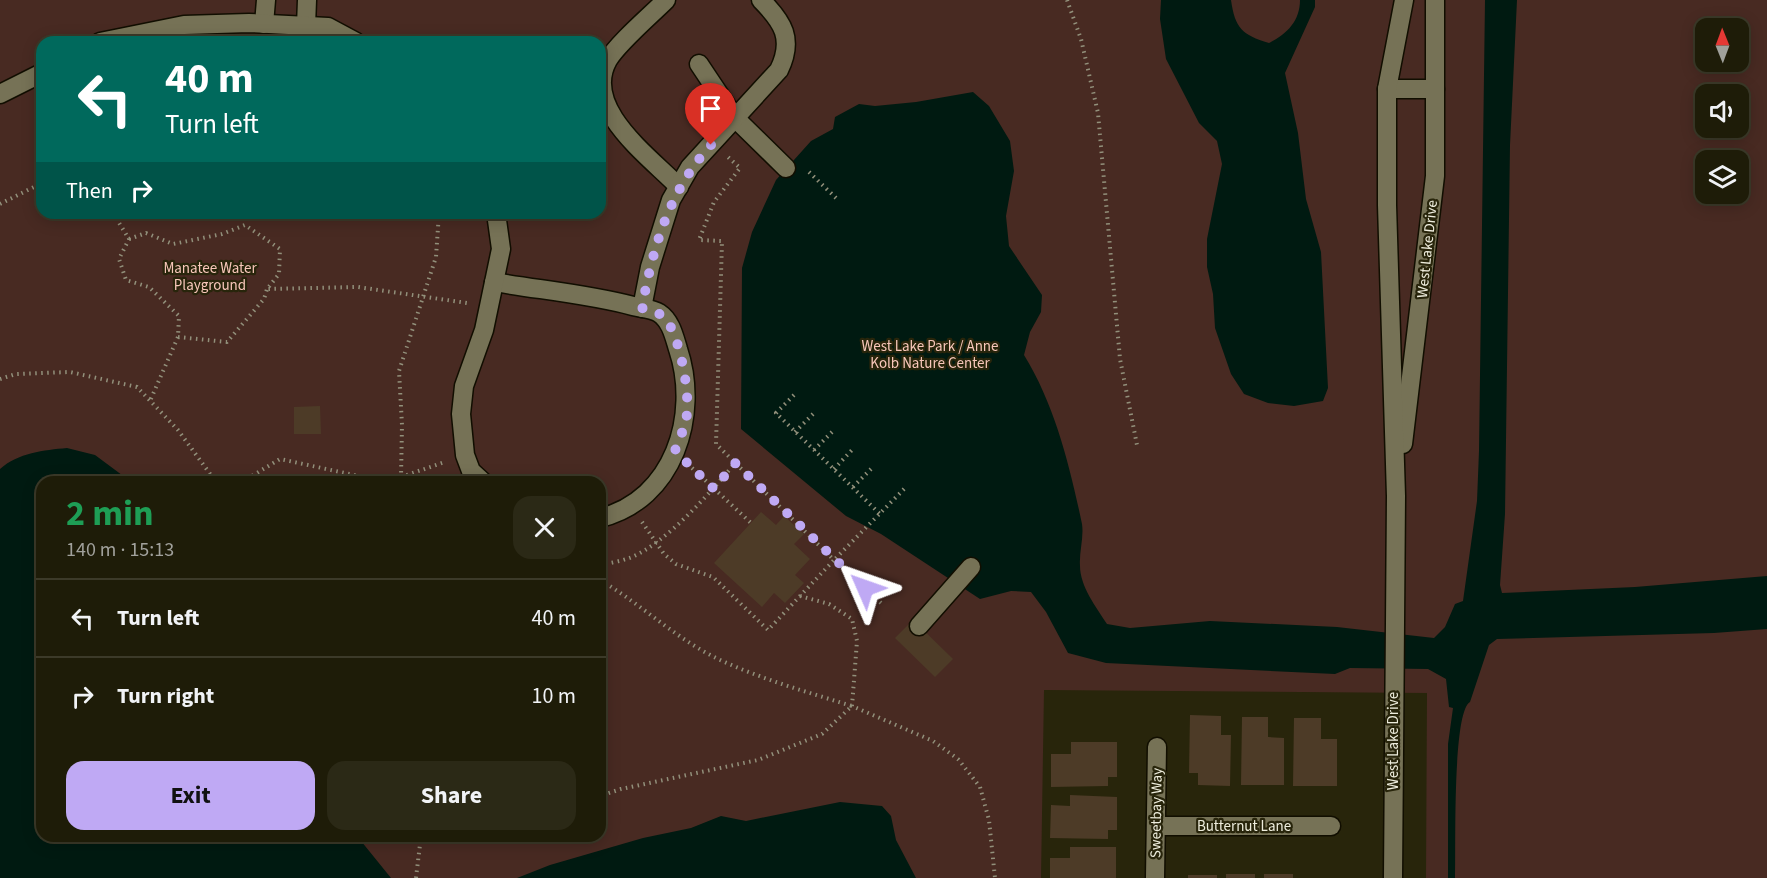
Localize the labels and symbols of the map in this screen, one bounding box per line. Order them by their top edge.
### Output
north arrow [1695,18,1749,72]
pin [685,83,736,145]
street label: West Lake Drive [1412,199,1443,299]
park label: Manatee Water Playground [163,258,257,296]
park label: West Lake Park / Anne Kolb Nature Center [861,336,999,374]
position arrow [833,556,897,620]
street label: West Lake Drive [1383,692,1404,790]
street label: Sweetbay Way [1145,768,1168,858]
street label: Butternut Lane [1197,816,1291,837]

